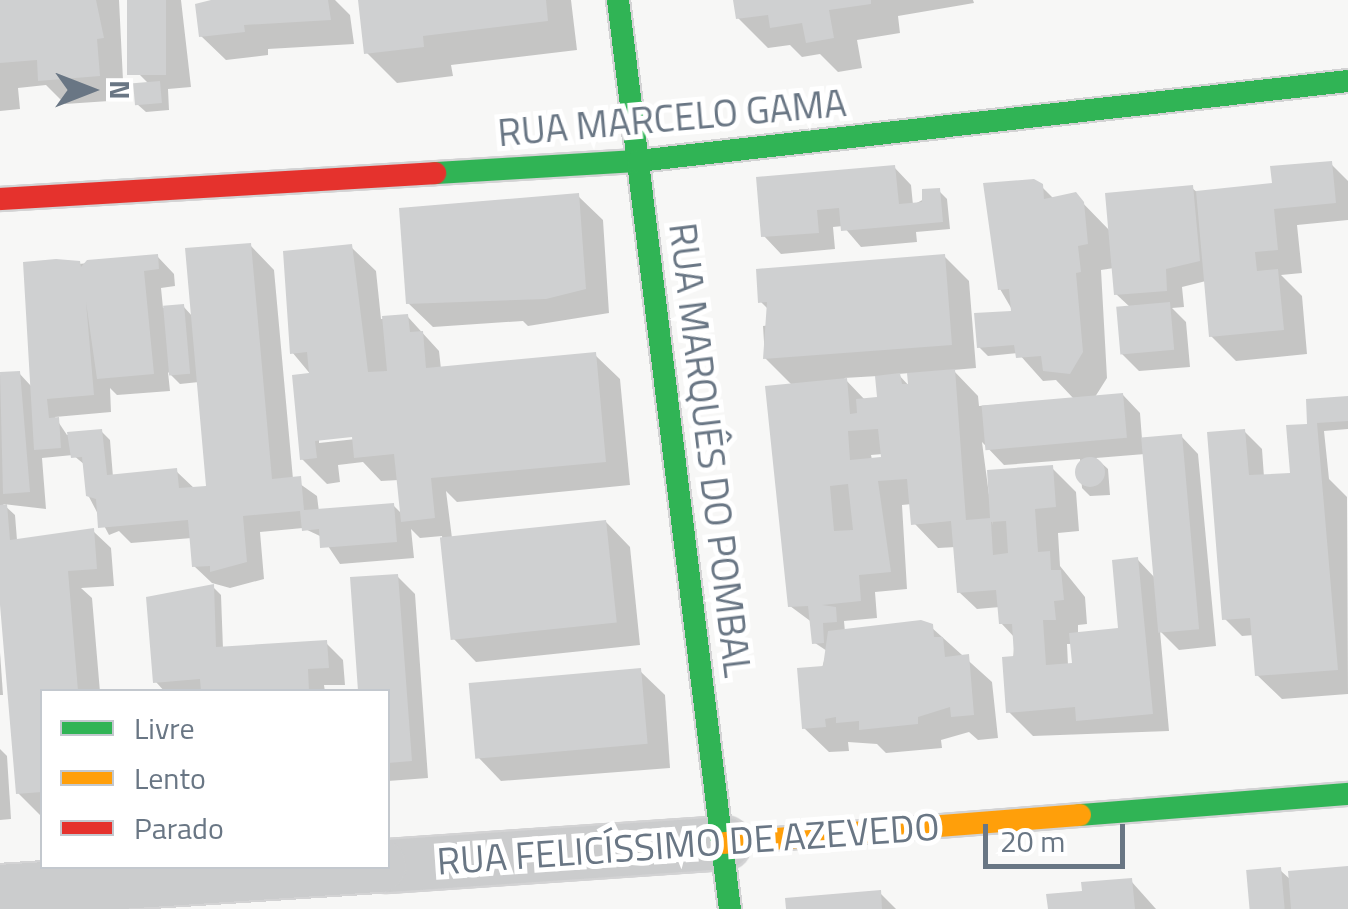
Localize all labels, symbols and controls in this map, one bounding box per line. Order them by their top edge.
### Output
north arrow [40,40,140,140]
text: N [99,80,142,100]
street label: RUA MARCELO GAMA [496,80,848,156]
street label: RUA MARQUÊS DO POMBAL [660,220,760,680]
legend [40,689,390,869]
text: Livre [134,705,195,751]
text: Lento [134,755,206,801]
street label: RUA FELICÍSSIMO DE AZEVEDO [435,804,941,884]
scale bar [988,804,1130,866]
text: Parado [134,805,224,851]
text: 20 m [1000,818,1065,864]

